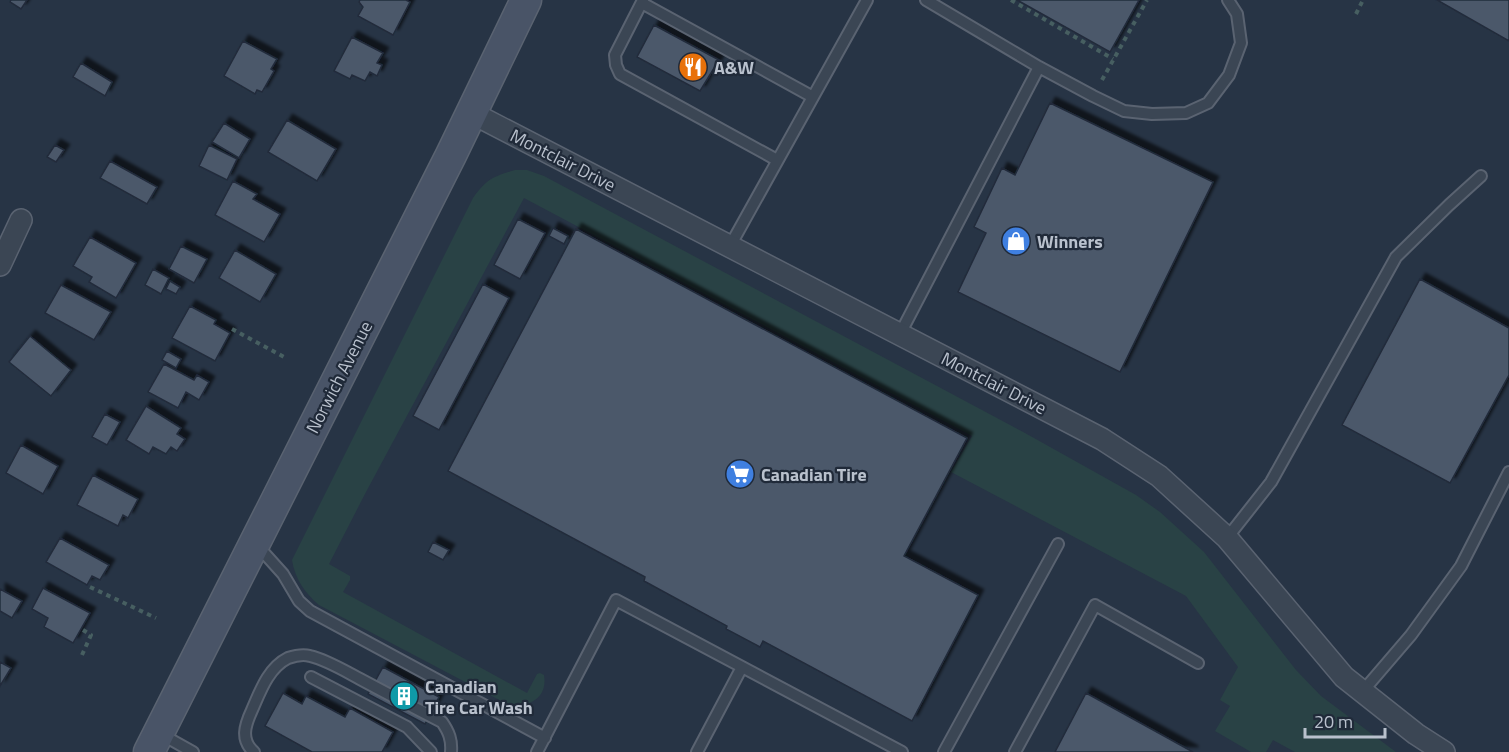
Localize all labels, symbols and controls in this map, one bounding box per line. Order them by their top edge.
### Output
restaurant icon: A&W [677,51,709,83]
place label: A&W [714,54,754,81]
street label: Montclair Drive [506,122,620,198]
shop icon: Winners [1000,225,1032,257]
place label: Winners [1037,228,1103,255]
street label: Norwich Avenue [299,316,379,438]
street label: Montclair Drive [937,345,1051,421]
supermarket icon: Canadian Tire [724,458,756,490]
place label: Canadian Tire [761,461,867,488]
place label: Canadian Tire Car Wash [425,673,533,721]
building icon: Canadian Tire Car Wash [388,680,420,712]
scale bar [1305,701,1384,739]
text: 20 m [1314,708,1353,735]

